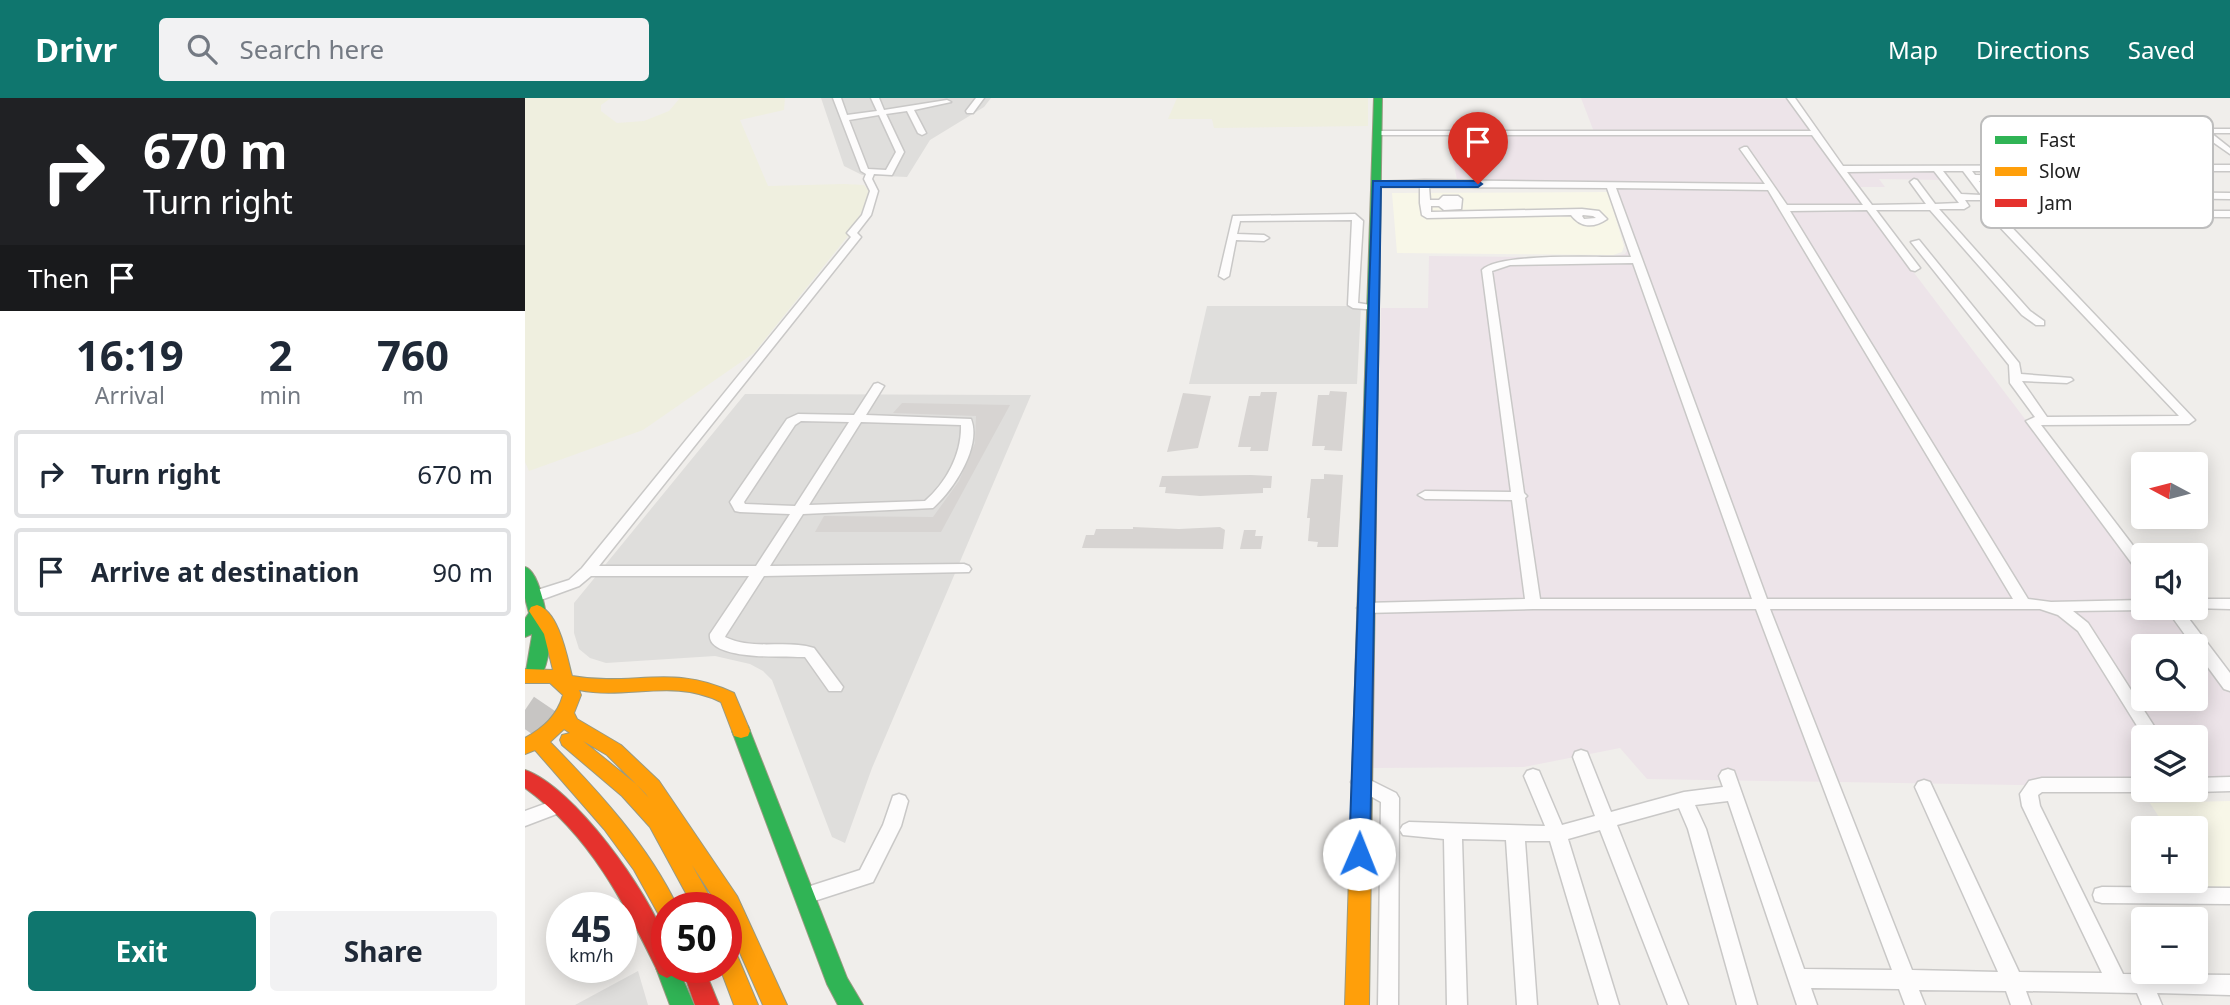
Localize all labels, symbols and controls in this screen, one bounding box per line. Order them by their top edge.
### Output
search box [159,18,649,81]
text: Drivr [35,27,117,72]
icon: search [183,30,221,68]
text: Search here [239,31,384,67]
text: Map [1888,33,1938,66]
text: Directions [1976,33,2090,66]
text: Saved [2128,33,2195,66]
pin [1448,112,1508,184]
legend [1981,116,2213,228]
text: 670 m [143,117,288,183]
icon: arrive [1459,123,1497,161]
icon: right [28,126,119,217]
text: Fast [2039,127,2076,153]
text: Slow [2039,158,2080,184]
text: Turn right [143,180,293,223]
text: Jam [2037,190,2073,216]
icon: arrive [103,259,141,297]
text: Then [28,260,89,296]
text: 16:19 [76,326,184,383]
text: 2 [268,326,292,383]
text: 760 [377,326,449,383]
text: Arrival [95,379,165,411]
text: min [260,379,301,411]
text: m [402,379,424,411]
north arrow [2131,452,2209,528]
map controls [2131,452,2208,984]
icon: right [32,455,70,493]
text: Turn right [91,456,221,492]
text: 670 m [417,456,493,492]
button: sound [2131,543,2208,620]
icon: arrive [32,553,70,591]
text: Arrive at destination [91,554,360,590]
text: 90 m [432,554,493,590]
button: search [2131,634,2208,711]
button: layers [2131,725,2208,802]
button: + [2131,816,2208,893]
position arrow [1322,817,1396,891]
speed limit sign: 50 [651,892,742,983]
text: 45 [571,905,612,952]
button: − [2131,907,2208,984]
button: Exit [28,911,256,991]
button: Share [270,911,497,991]
text: km/h [569,943,614,967]

